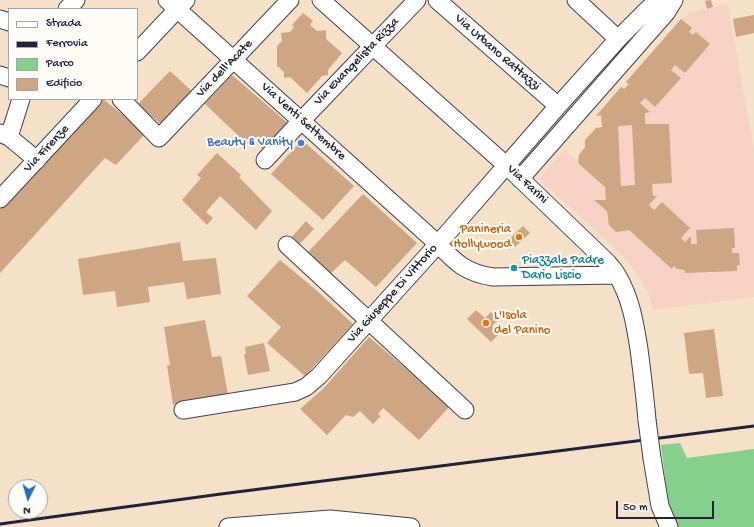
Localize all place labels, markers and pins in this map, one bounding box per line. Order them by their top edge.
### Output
place label: Beauty & Vanity [207,135,293,151]
marker: Beauty & Vanity [296,138,306,148]
place label: Panineria Hollywood [454,222,511,253]
marker: Panineria Hollywood [514,232,524,242]
place label: Piazzale Padre Dario Liscio [522,253,604,284]
marker: Piazzale Padre Dario Liscio [509,263,519,273]
place label: L'Isola del Panino [494,308,551,339]
marker: L'Isola del Panino [481,318,491,328]

